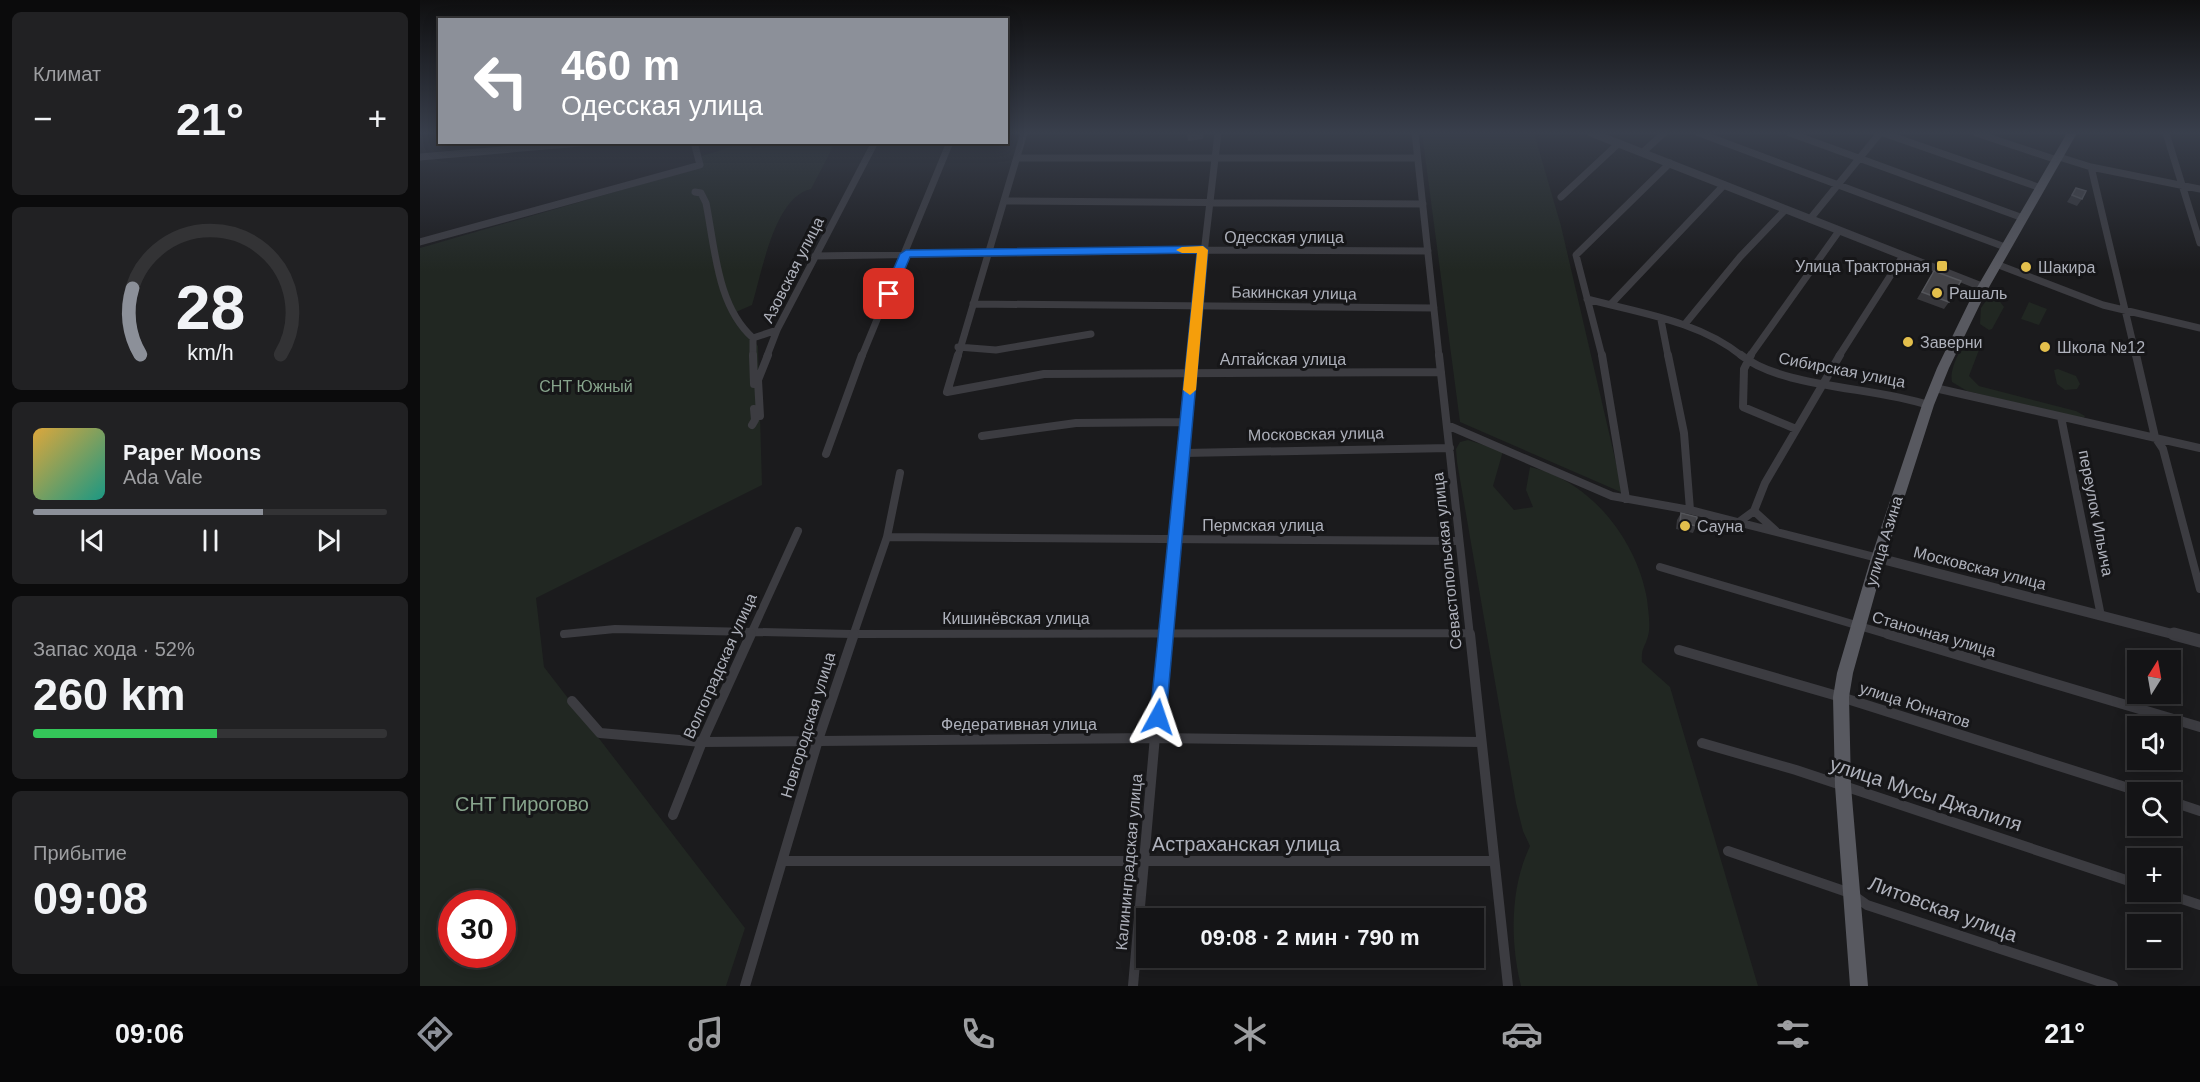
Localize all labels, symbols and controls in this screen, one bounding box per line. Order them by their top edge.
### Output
icon: left [462,42,540,120]
text: 460 m [561,42,680,89]
text: Климат [33,63,101,85]
text: Одесская улица [561,91,763,121]
text: 21° [176,94,244,145]
text: − [33,100,52,137]
text: + [368,100,387,137]
street label: Азовская улица [759,214,827,326]
street label: Одесская улица [1224,229,1344,246]
place label: Улица Тракторная [1795,258,1930,275]
marker: Улица Тракторная [1935,259,1949,273]
place label: Шакира [2038,259,2095,276]
marker: Шакира [2019,260,2033,274]
pin [863,268,914,319]
text: 28 [175,273,245,342]
icon: arrive [872,277,905,310]
street label: Бакинская улица [1231,283,1357,303]
place label: Рашаль [1949,285,2007,302]
marker: Рашаль [1930,286,1944,300]
place label: Заверни [1920,334,1982,351]
marker: Заверни [1901,335,1915,349]
place label: Школа №12 [2057,339,2145,356]
marker: Школа №12 [2038,340,2052,354]
text: km/h [187,342,233,366]
street label: Сибирская улица [1777,349,1907,391]
street label: Алтайская улица [1220,351,1346,368]
park label: СНТ Южный [539,378,633,395]
street label: Московская улица [1248,424,1384,444]
text: Paper Moons [123,440,261,465]
street label: переулок Ильича [2075,449,2117,578]
text: Ada Vale [123,466,203,488]
street label: Севастопольская улица [1429,472,1465,650]
street label: улица Азина [1862,494,1906,588]
street label: Пермская улица [1202,517,1324,534]
place label: Сауна [1697,518,1743,535]
marker: Сауна [1678,519,1692,533]
icon: previous [76,524,109,557]
icon: pause [194,524,227,557]
icon: next [312,524,345,557]
street label: Московская улица [1912,543,2048,593]
street label: Волгоградская улица [680,591,760,741]
street label: Станочная улица [1870,608,1998,660]
street label: Кишинёвская улица [942,610,1090,627]
text: Запас хода · 52% [33,638,195,660]
street label: Новгородская улица [778,650,838,800]
north arrow [2127,650,2181,704]
map controls [2127,650,2181,968]
text: 260 km [33,669,186,720]
street label: улица Юннатов [1858,679,1972,731]
position arrow [1126,685,1190,749]
street label: Федеративная улица [941,716,1097,733]
button: sound [2127,716,2181,770]
street label: улица Мусы Джалиля [1827,753,2025,835]
street label: Калининградская улица [1113,773,1145,951]
button: search [2127,782,2181,836]
park label: СНТ Пирогово [455,793,589,815]
street label: Астраханская улица [1152,833,1341,855]
text: Прибытие [33,842,127,864]
button: + [2127,848,2181,902]
street label: Литовская улица [1866,872,2021,946]
text: 09:08 [33,873,148,924]
speed limit sign: 30 [438,890,516,968]
button: − [2127,914,2181,968]
text: 09:08 · 2 мин · 790 m [1200,925,1420,950]
icon: directions [414,1013,456,1055]
icon: music [685,1013,727,1055]
icon: phone [957,1013,999,1055]
icon: climate [1229,1013,1271,1055]
icon: car [1501,1013,1543,1055]
icon: filters [1772,1013,1814,1055]
text: 09:06 [115,1019,184,1049]
text: 21° [2044,1019,2085,1049]

